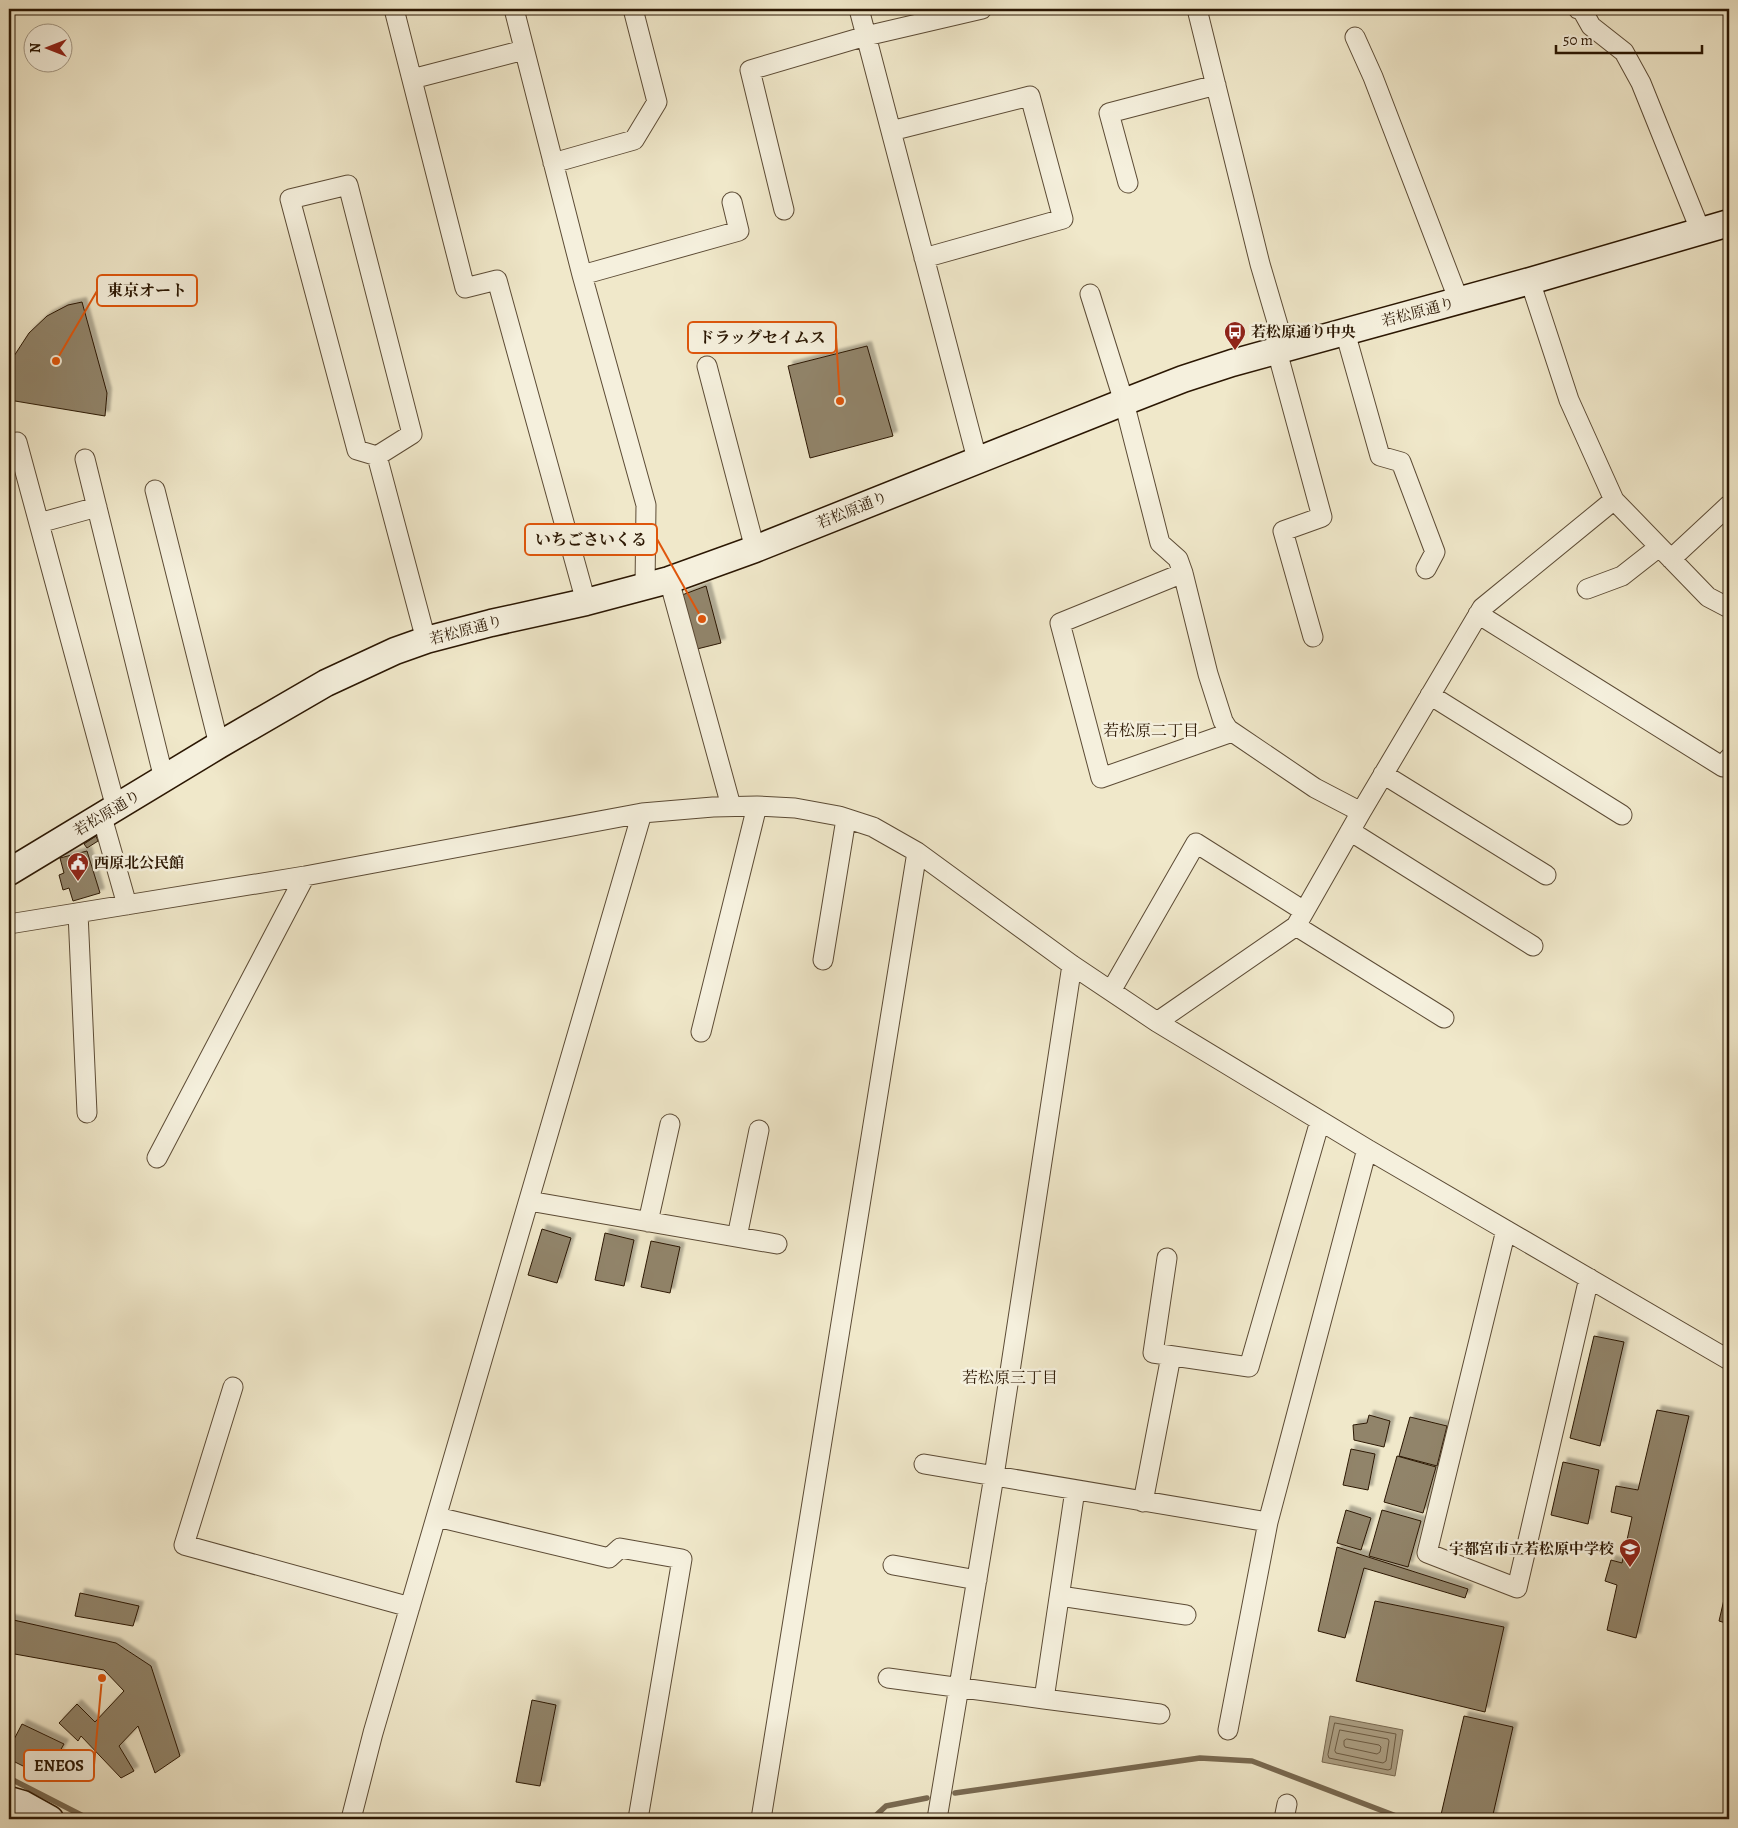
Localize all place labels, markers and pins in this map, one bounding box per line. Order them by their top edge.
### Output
callout: 東京オート [97,275,197,306]
bus stop icon: 若松原通り中央 [1223,320,1247,351]
callout: ドラッグセイムス [688,322,836,353]
place label: 若松原通り中央 [1251,322,1356,342]
callout: いちごさいくる [525,524,657,555]
public building icon: 西原北公民館 [66,851,90,882]
place label: 西原北公民館 [94,853,184,873]
school or university icon: 宇都宮市立若松原中学校 [1618,1537,1642,1568]
place label: 宇都宮市立若松原中学校 [1449,1539,1614,1559]
callout: ENEOS [24,1750,94,1781]

